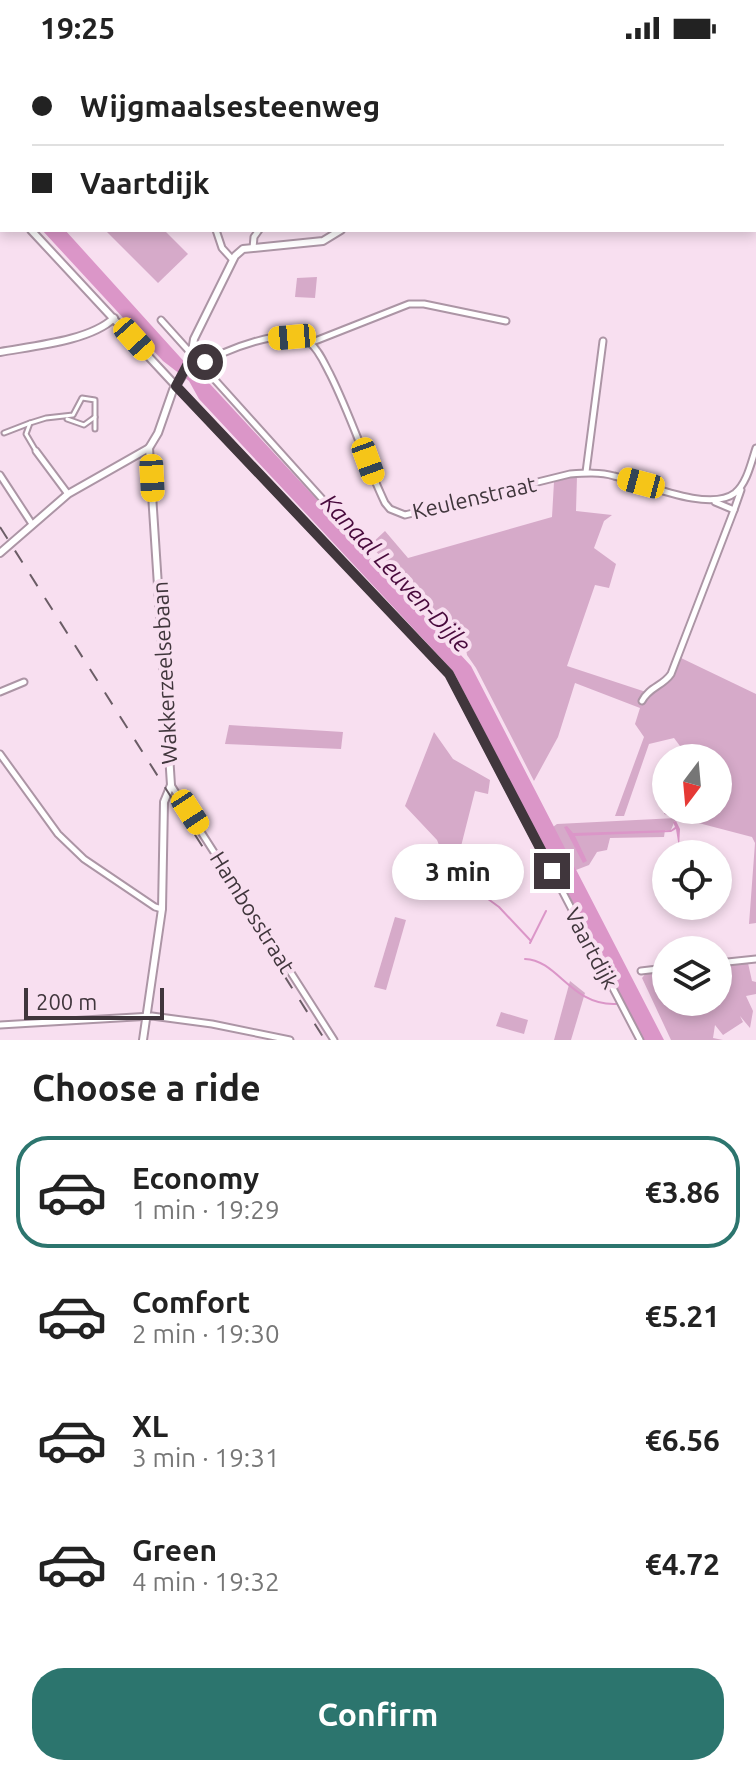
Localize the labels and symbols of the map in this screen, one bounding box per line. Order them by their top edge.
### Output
car [109,313,159,365]
car [267,323,317,351]
route start [187,344,223,380]
car [349,434,387,488]
car [139,453,165,503]
car [615,465,667,501]
street label: Keulenstraat [410,471,539,523]
water label: Kanaal Leuven-Dijle [316,488,476,658]
street label: Wakkerzeelsebaan [147,581,181,765]
north arrow [652,744,732,824]
car [167,785,213,839]
callout: 3 min [392,843,524,899]
street label: Hambosstraat [206,847,301,978]
route end [534,853,570,889]
street label: Vaartdijk [560,903,624,993]
scale bar [24,984,164,1020]

